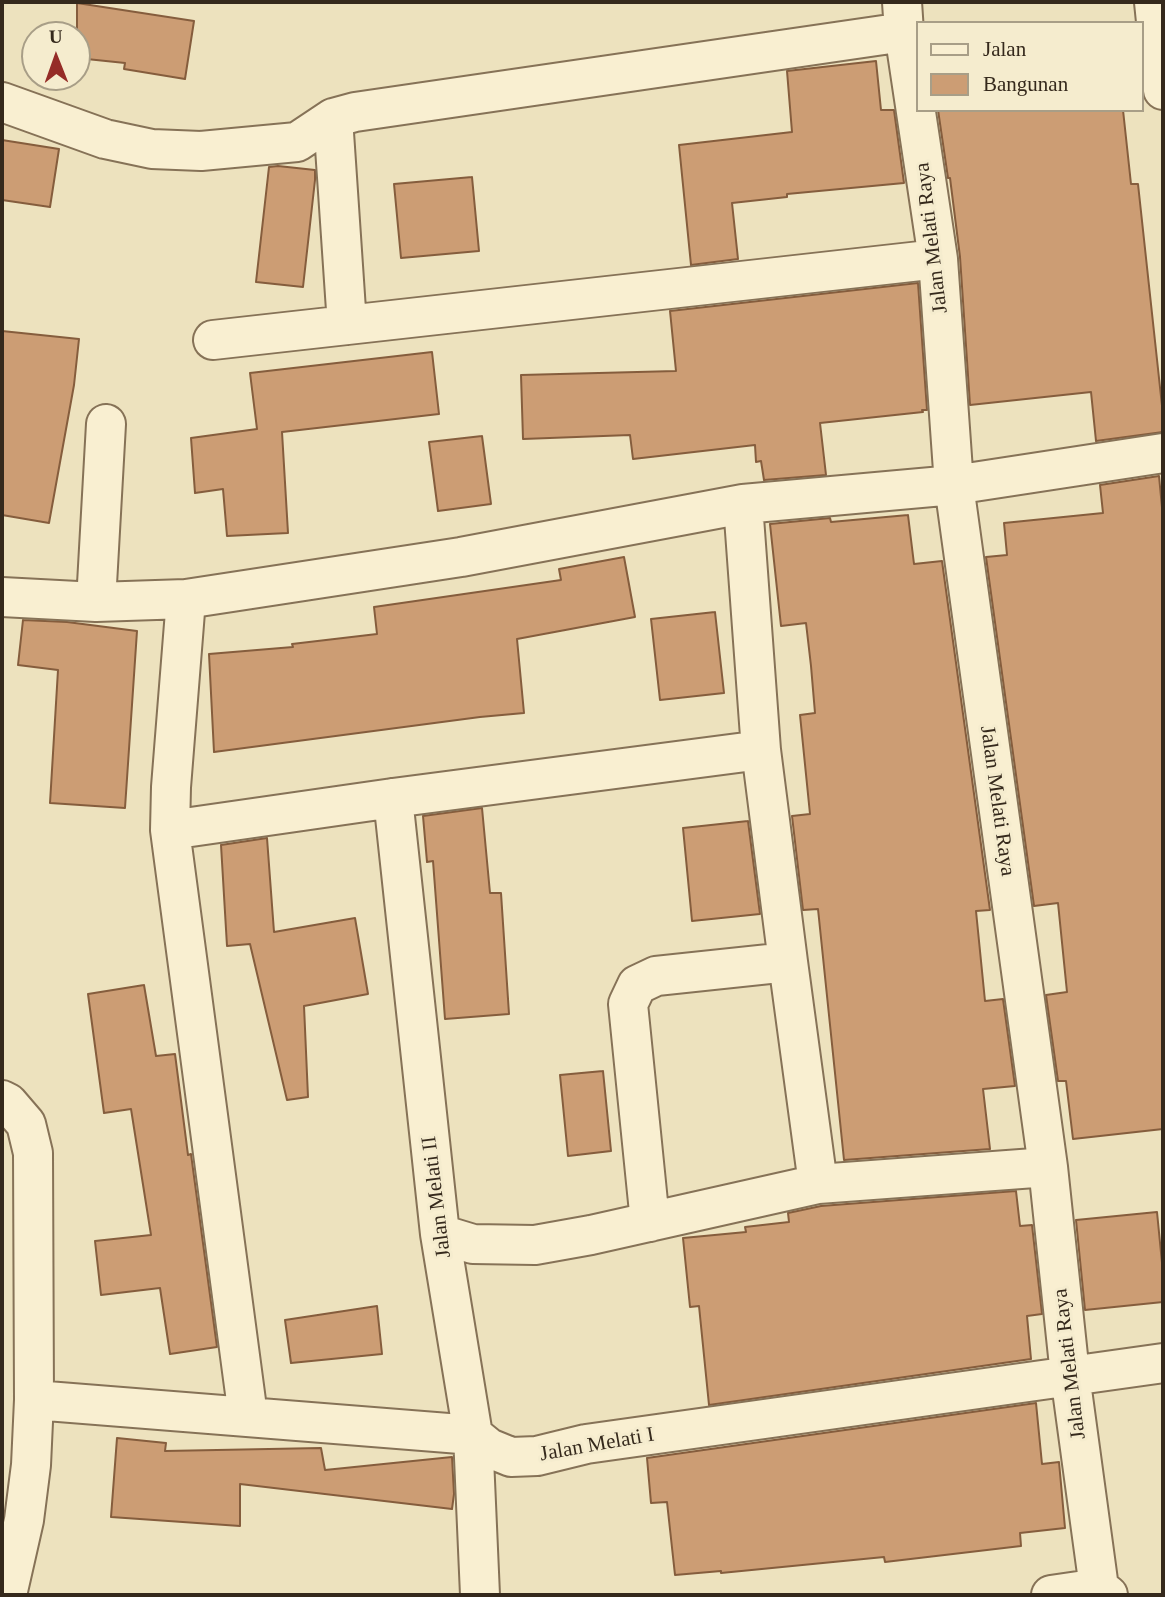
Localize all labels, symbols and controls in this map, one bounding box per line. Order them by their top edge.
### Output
north arrow [21,21,91,91]
legend [916,21,1144,112]
text: U [49,26,63,47]
text: Jalan [983,37,1026,61]
text: Bangunan [983,72,1068,96]
street label: Jalan Melati Raya [910,161,954,315]
street label: Jalan Melati Raya [974,724,1020,878]
street label: Jalan Melati II [417,1135,457,1259]
street label: Jalan Melati Raya [1048,1287,1092,1441]
street label: Jalan Melati I [538,1423,656,1467]

